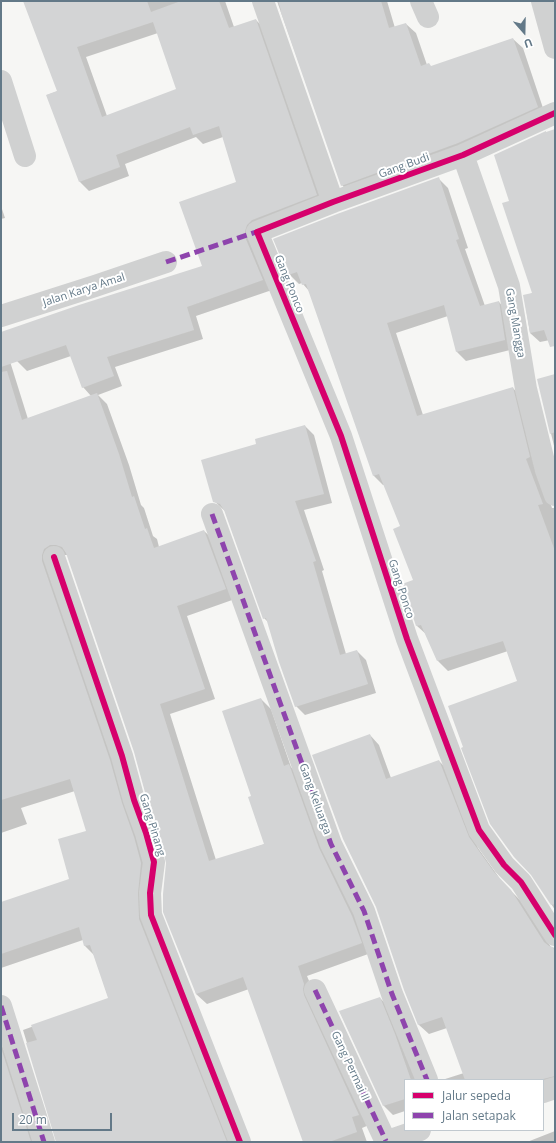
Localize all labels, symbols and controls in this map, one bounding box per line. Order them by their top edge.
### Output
north arrow [504,12,544,52]
text: U [522,35,535,52]
street label: Gang Budi [377,151,431,181]
street label: Gang Ponco [271,253,307,315]
street label: Jalan Karya Amal [41,271,127,309]
street label: Gang Mangga [502,287,528,359]
street label: Gang Ponco [385,558,417,620]
street label: Gang Keluarga [296,762,334,836]
street label: Gang Pinang [136,792,168,858]
street label: Gang Permai II [328,1029,372,1103]
legend [404,1079,544,1131]
text: Jalur sepeda [442,1087,511,1104]
scale bar [14,1105,114,1131]
text: Jalan setapak [442,1107,516,1124]
text: 20 m [19,1111,47,1128]

